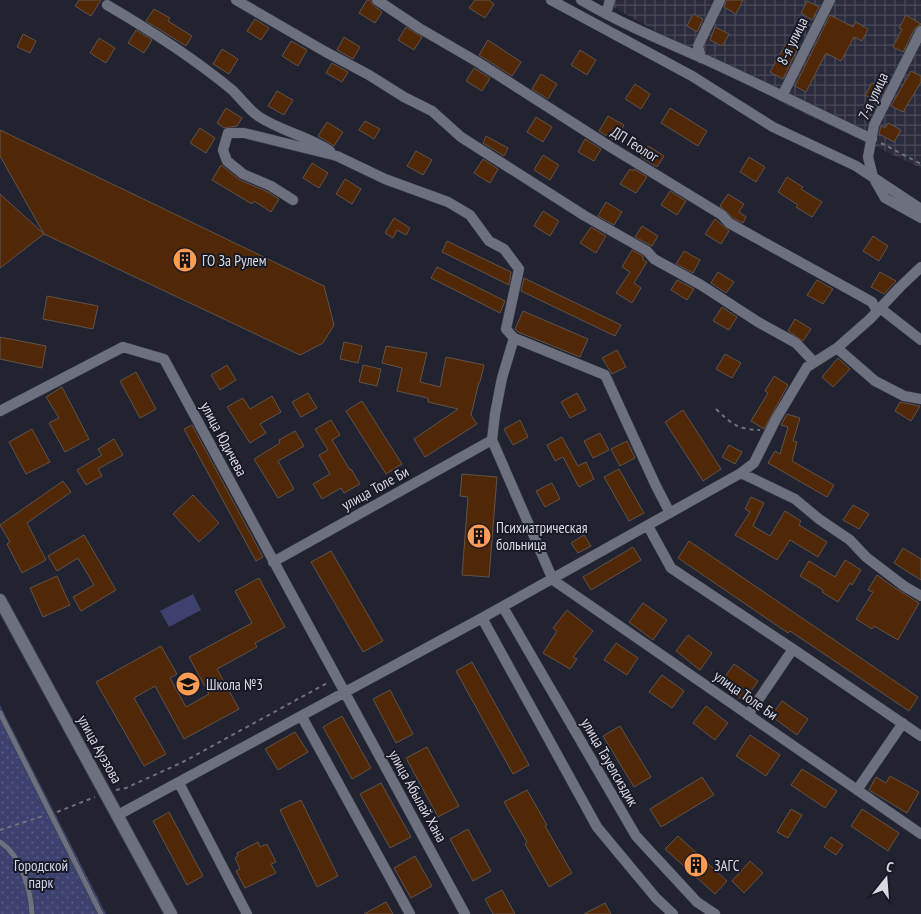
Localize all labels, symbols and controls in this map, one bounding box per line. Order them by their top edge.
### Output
street label: 8-я улица [772,14,812,68]
street label: 7-я улица [854,69,892,123]
street label: ДП Геолог [608,122,663,166]
building icon: ГО За Рулем [172,247,198,273]
place label: ГО За Рулем [202,251,267,270]
street label: улица Юдичева [196,398,252,480]
street label: улица Толе Би [338,462,412,514]
place label: Психиатрическая больница [496,518,588,554]
building icon: Психиатрическая больница [466,523,492,549]
street label: улица Толе Би [710,666,782,724]
school or university icon: Школа №3 [175,671,201,697]
place label: Школа №3 [206,675,263,694]
street label: улица Ауэзова [73,712,127,786]
street label: улица Тауелсиздик [577,715,643,810]
street label: улица Абылай Хана [385,746,451,846]
building icon: ЗАГС [683,852,709,878]
north arrow [861,854,911,904]
park label: Городской парк [14,856,68,892]
place label: ЗАГС [714,856,740,875]
text: С [884,857,896,876]

